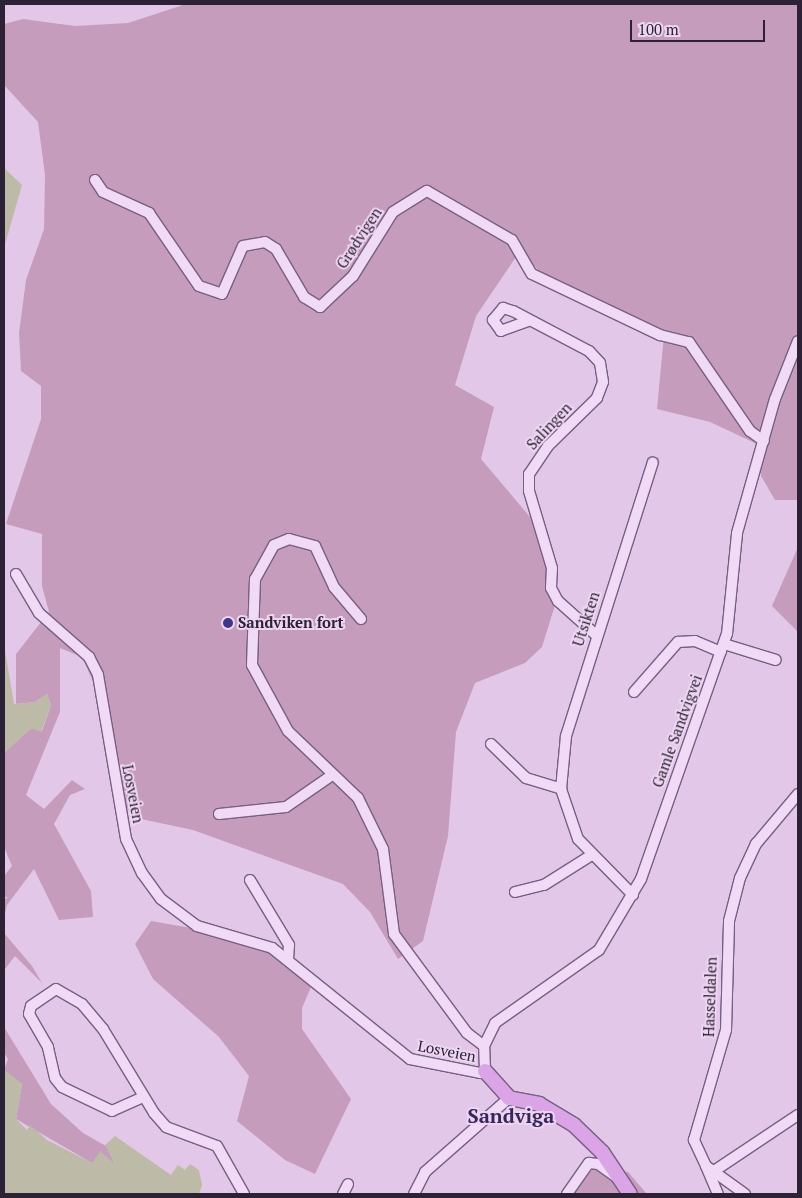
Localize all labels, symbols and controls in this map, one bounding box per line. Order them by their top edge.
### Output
scale bar [632,10,767,42]
text: 100 m [638,19,679,39]
street label: Grødvigen [333,204,385,272]
street label: Salingen [523,399,575,453]
street label: Utsikten [569,589,603,649]
place label: Sandviken fort [238,614,343,632]
marker: Sandviken fort [222,617,234,629]
street label: Gamle Sandvigvei [648,672,706,790]
street label: Losveien [119,763,147,825]
street label: Hasseldalen [700,957,720,1037]
street label: Losveien [416,1037,478,1065]
district label: Sandviga [468,1103,554,1127]

